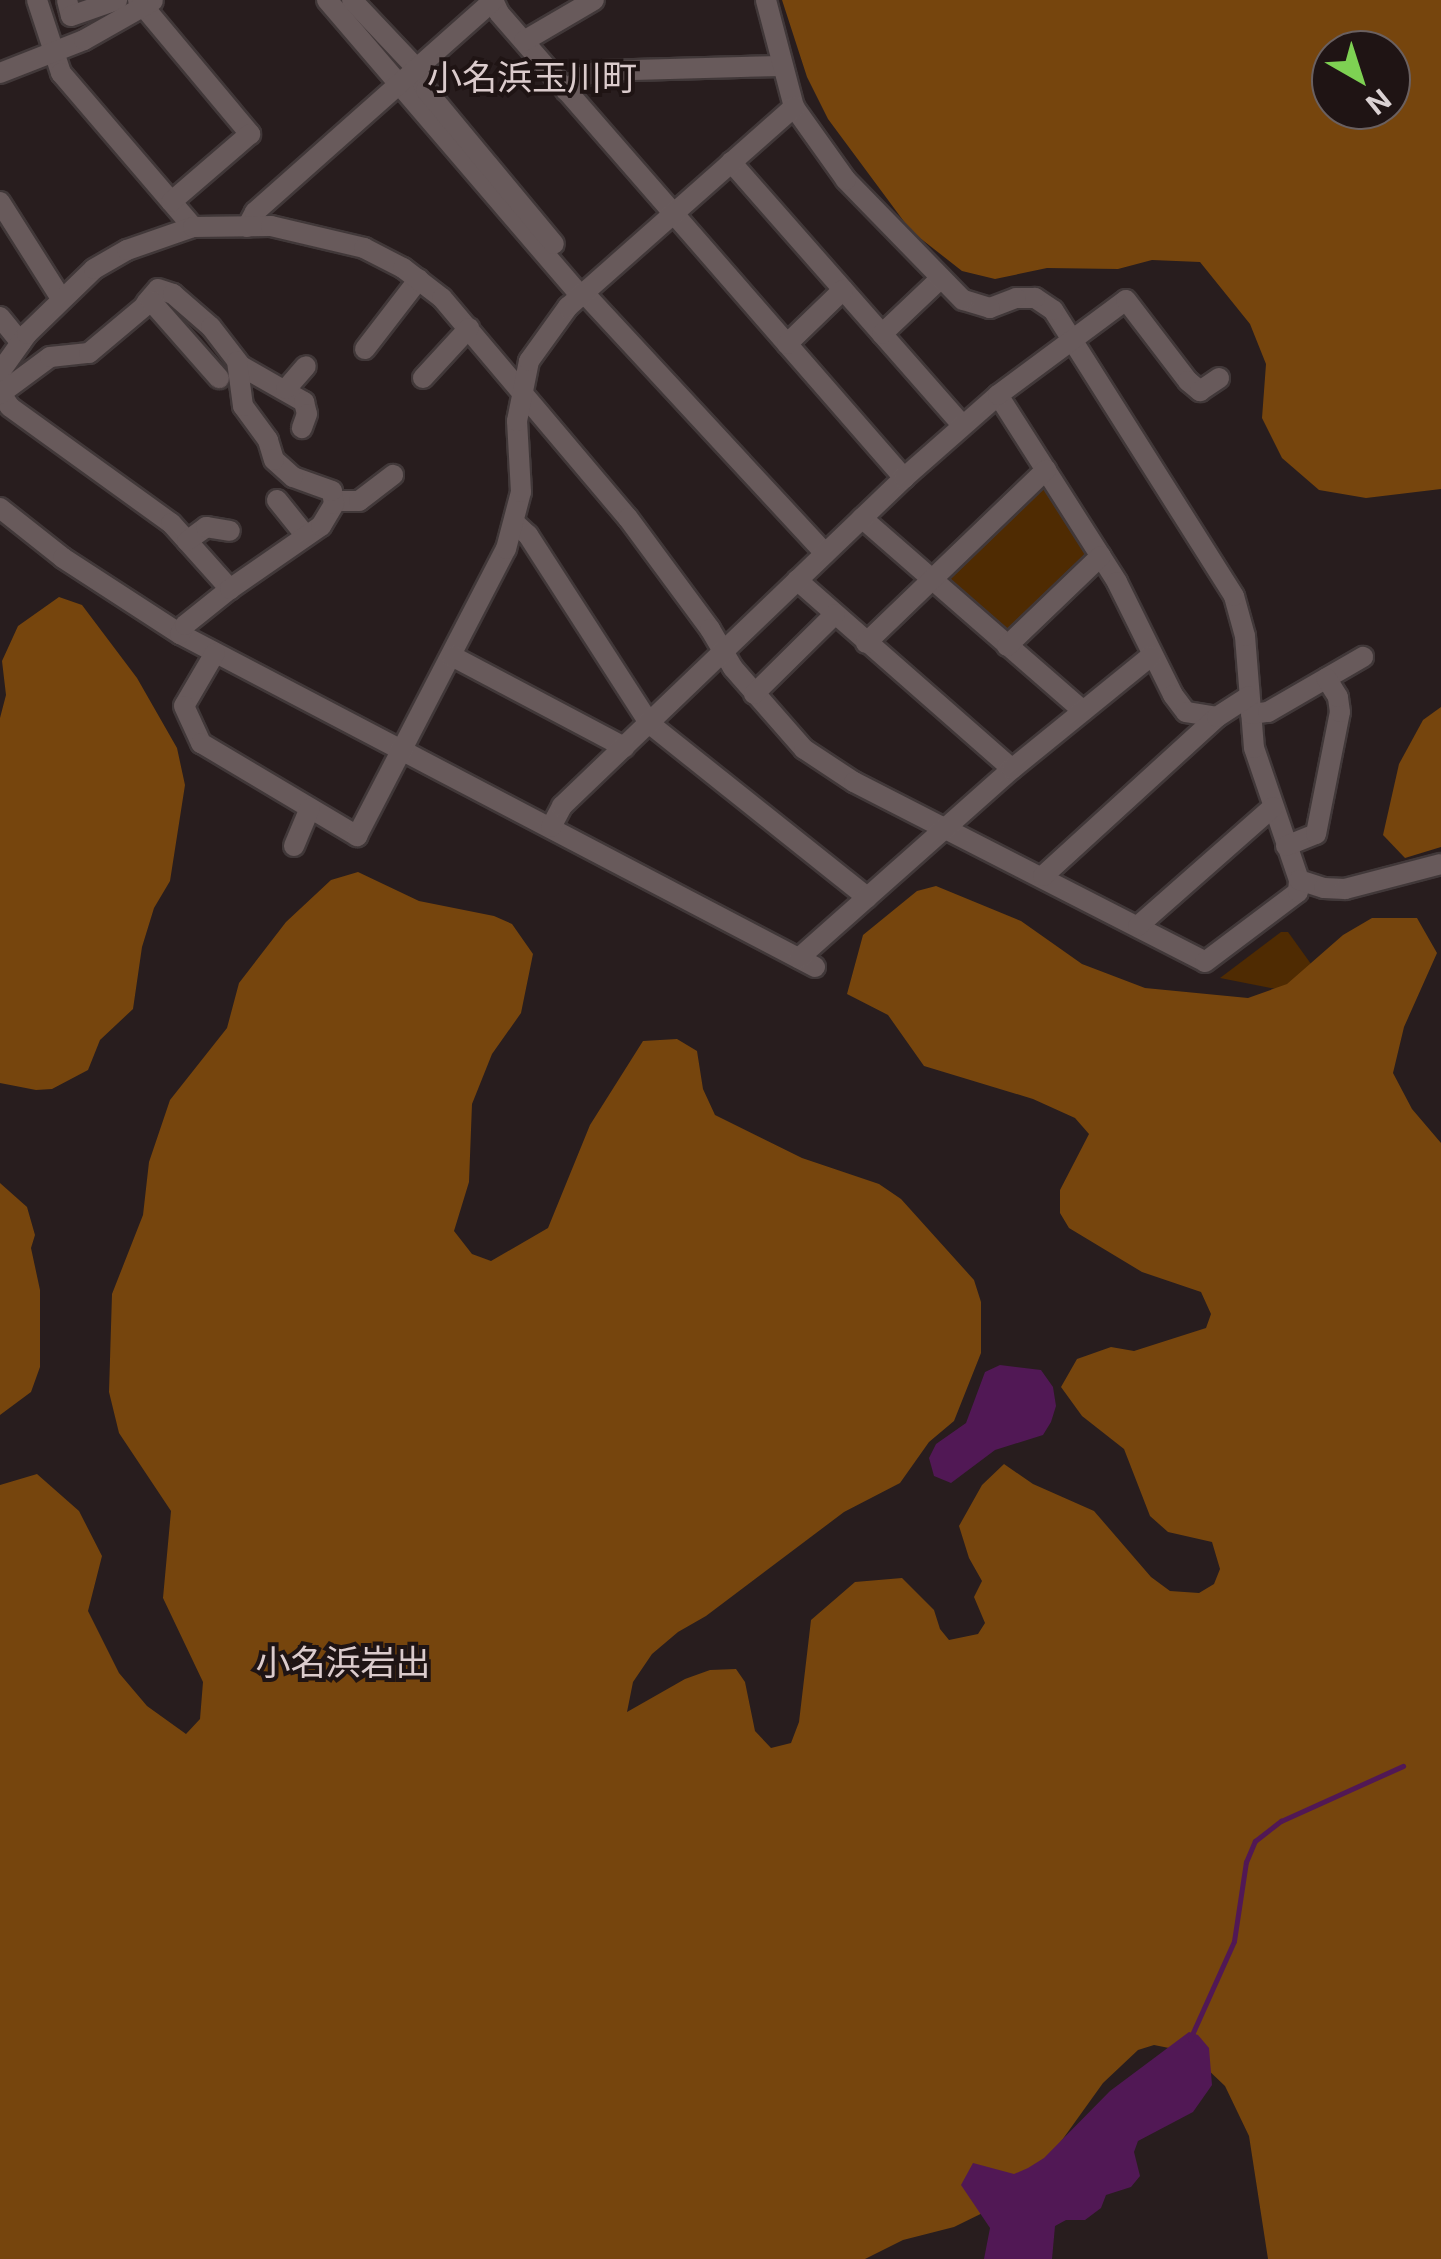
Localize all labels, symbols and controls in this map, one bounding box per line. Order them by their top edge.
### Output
north arrow [1311,30,1411,130]
district label: 小名浜玉川町 [427,56,637,98]
text: N [1360,82,1398,122]
district label: 小名浜岩出 [256,1641,430,1683]

